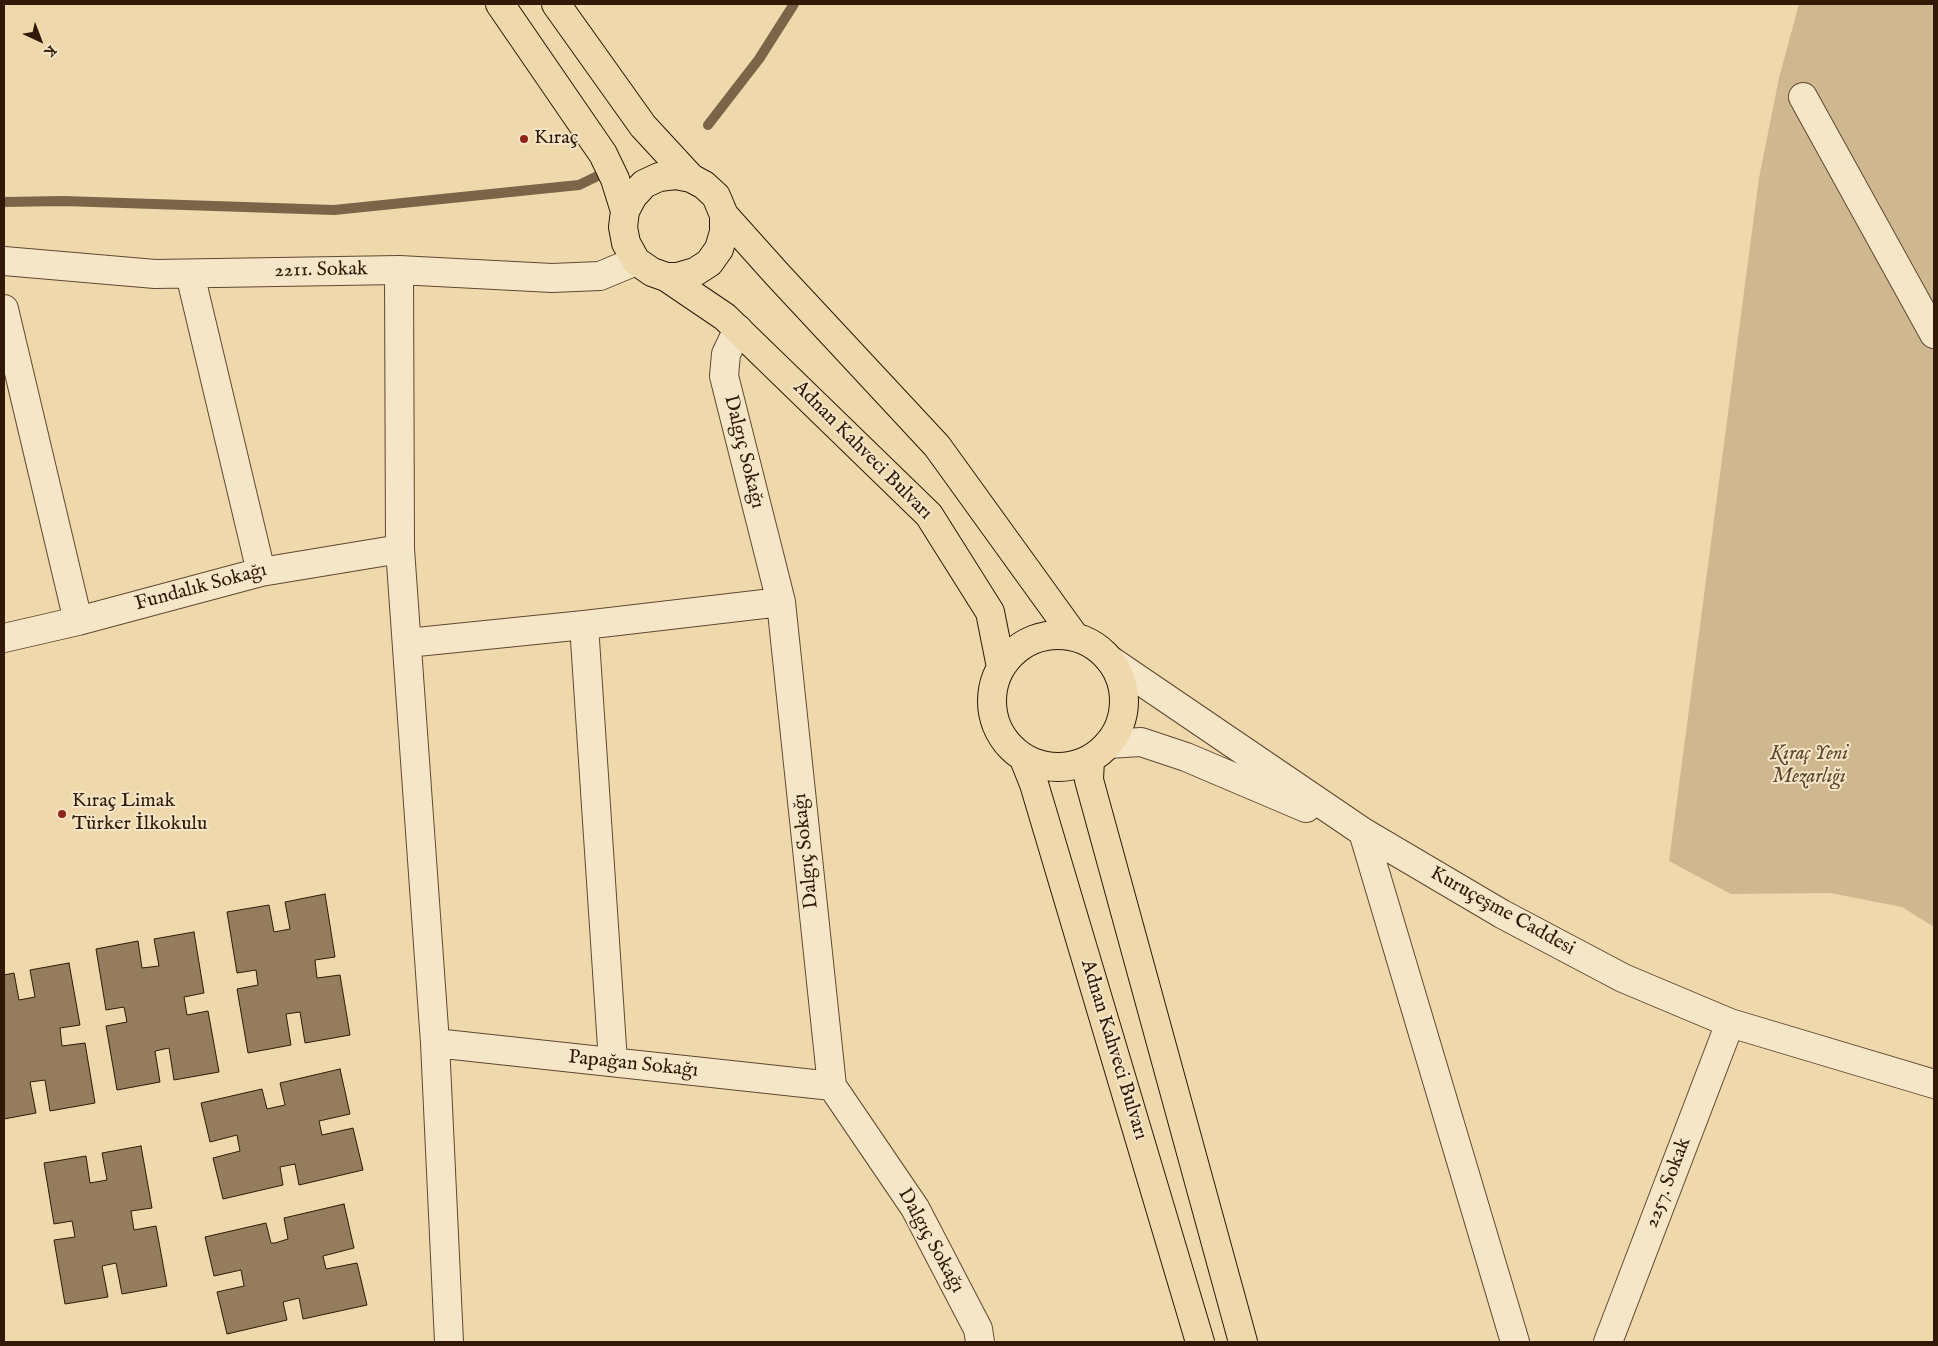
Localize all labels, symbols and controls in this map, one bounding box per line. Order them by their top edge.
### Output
north arrow [15,15,65,65]
text: K [40,41,60,61]
place label: Kıraç [534,127,578,151]
marker: Kıraç [518,133,530,145]
street label: 2211. Sokak [274,258,368,284]
street label: Adnan Kahveci Bulvarı [787,376,937,526]
street label: Dalgıç Sokağı [717,393,769,511]
street label: Fundalık Sokağı [133,559,269,617]
park label: Kıraç Yeni Mezarlığı [1770,743,1848,790]
place label: Kıraç Limak Türker İlkokulu [72,790,207,837]
street label: Dalgıç Sokağı [789,792,825,910]
marker: Kıraç Limak Türker İlkokulu [56,808,68,820]
street label: Kuruçeşme Caddesi [1425,862,1579,962]
street label: Adnan Kahveci Bulvarı [1074,957,1152,1143]
street label: Papağan Sokağı [567,1046,699,1084]
street label: 2257. Sokak [1641,1134,1697,1232]
street label: Dalgıç Sokağı [891,1185,969,1297]

